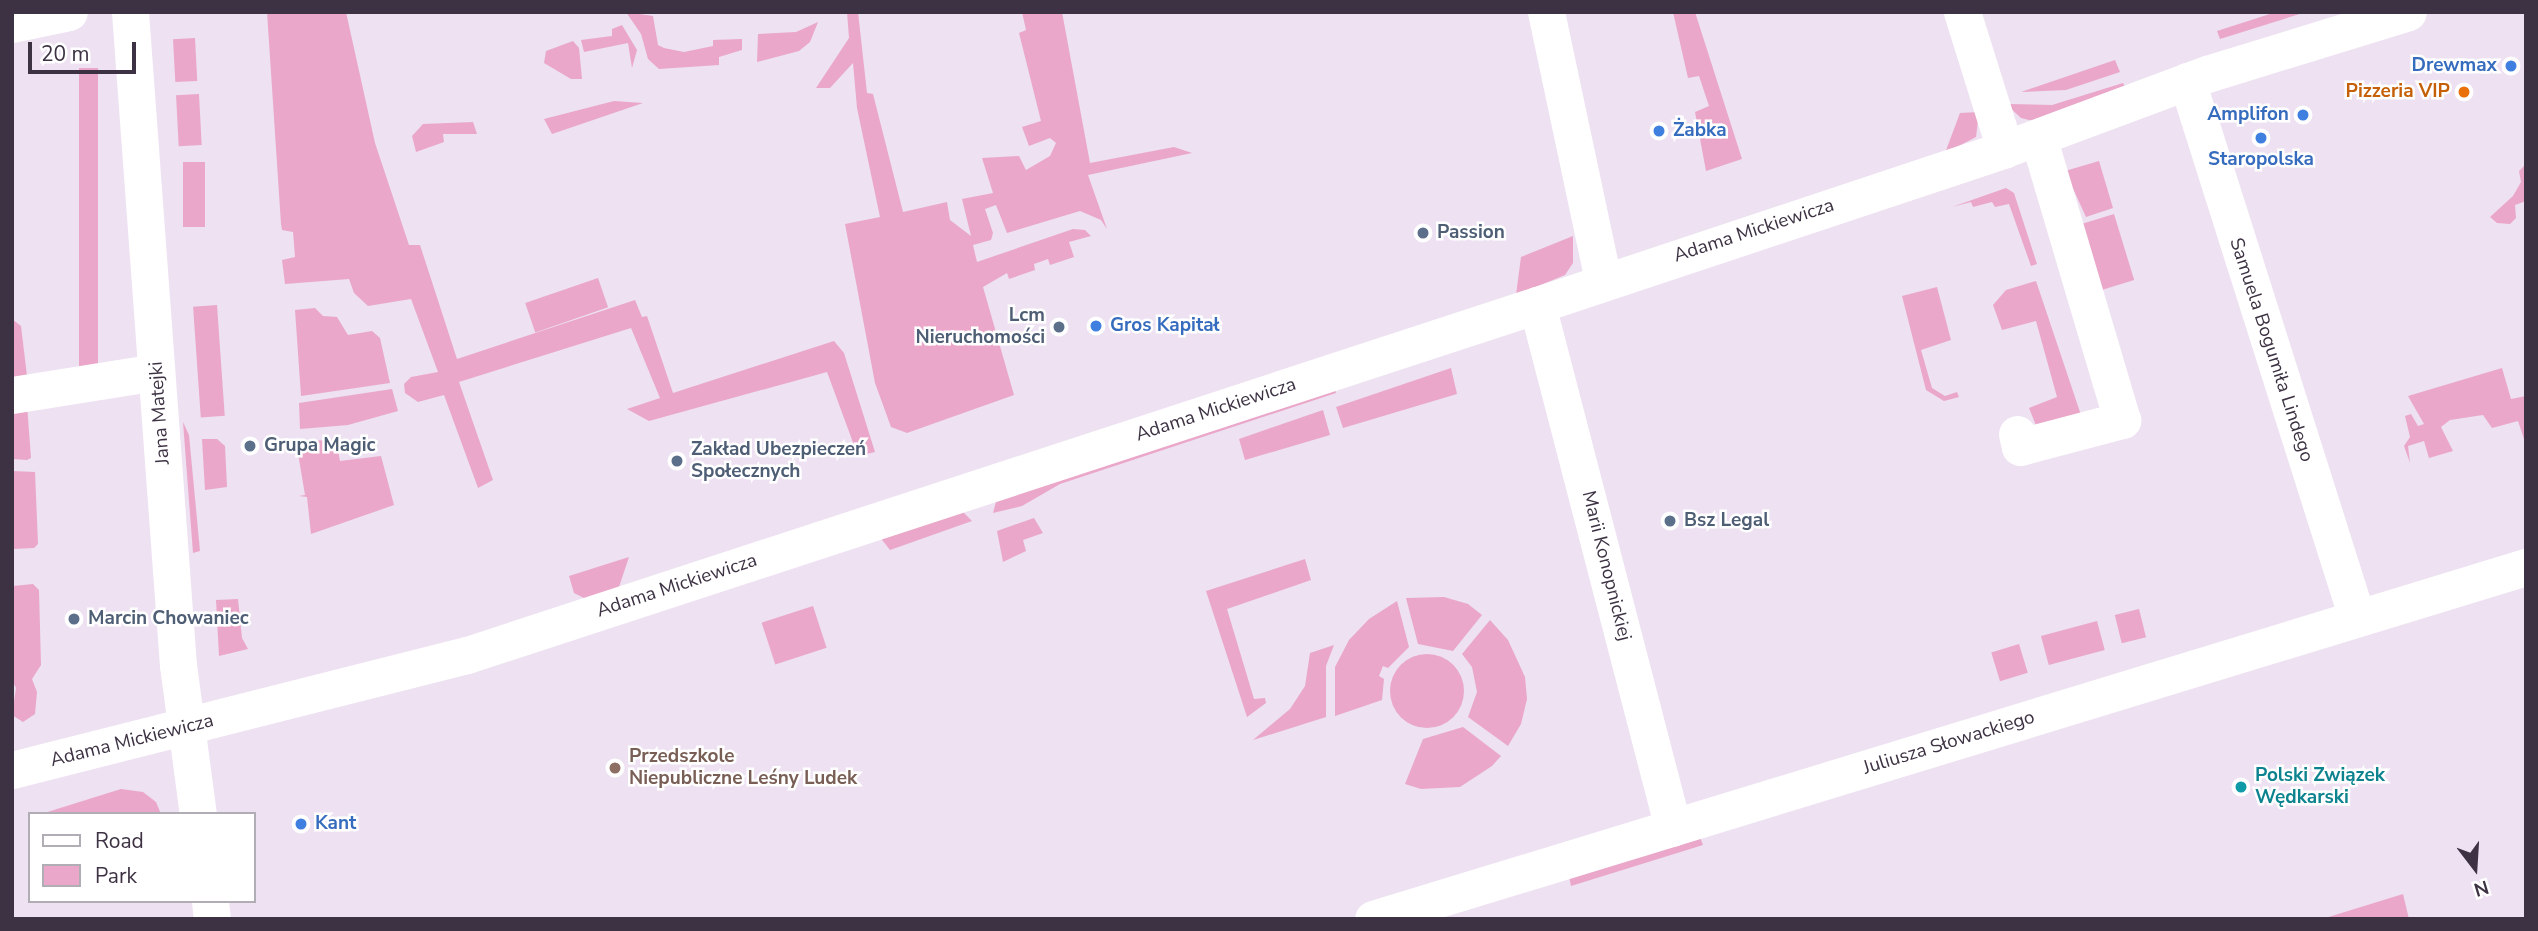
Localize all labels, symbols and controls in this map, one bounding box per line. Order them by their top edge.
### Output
scale bar [32,28,140,72]
text: 20 m [41,40,90,68]
place label: Drewmax [2411,55,2497,77]
marker: Drewmax [2503,58,2519,74]
place label: Pizzeria VIP [2346,81,2450,103]
marker: Pizzeria VIP [2456,84,2472,100]
place label: Amplifon [2207,104,2289,126]
marker: Amplifon [2295,107,2311,123]
place label: Żabka [1673,120,1727,142]
marker: Żabka [1651,123,1667,139]
marker: Staropolska [2253,130,2269,146]
place label: Staropolska [2208,149,2314,171]
street label: Adama Mickiewicza [1671,194,1837,268]
place label: Passion [1437,222,1505,244]
marker: Passion [1415,225,1431,241]
street label: Samuela Bogumiła Lindego [2224,235,2318,465]
place label: Lcm Nieruchomości [915,305,1045,349]
place label: Gros Kapitał [1110,315,1220,337]
marker: Gros Kapitał [1088,318,1104,334]
marker: Lcm Nieruchomości [1051,319,1067,335]
street label: Jana Matejki [145,361,175,465]
street label: Adama Mickiewicza [1133,373,1299,447]
place label: Grupa Magic [264,435,376,457]
marker: Grupa Magic [242,438,258,454]
place label: Zakład Ubezpieczeń Społecznych [691,439,866,483]
marker: Zakład Ubezpieczeń Społecznych [669,453,685,469]
street label: Marii Konopnickiej [1576,489,1636,643]
place label: Bsz Legal [1684,510,1769,532]
marker: Bsz Legal [1662,513,1678,529]
street label: Adama Mickiewicza [594,549,760,623]
place label: Marcin Chowaniec [88,608,249,630]
marker: Marcin Chowaniec [66,611,82,627]
street label: Juliusza Słowackiego [1860,706,2038,780]
street label: Adama Mickiewicza [48,710,216,772]
place label: Przedszkole Niepubliczne Leśny Ludek [629,746,857,790]
marker: Przedszkole Niepubliczne Leśny Ludek [607,760,623,776]
place label: Polski Związek Wędkarski [2255,765,2385,809]
marker: Polski Związek Wędkarski [2233,779,2249,795]
legend [28,812,256,903]
place label: Kant [315,813,356,835]
marker: Kant [293,816,309,832]
text: Road [95,827,144,855]
north arrow [2440,833,2510,903]
text: Park [95,862,137,890]
text: N [2471,874,2492,903]

